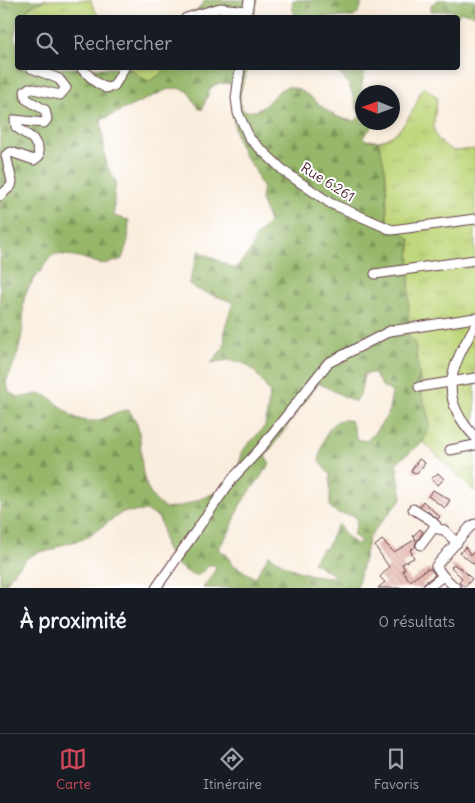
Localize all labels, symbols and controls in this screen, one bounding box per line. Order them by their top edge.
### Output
search box [15,15,460,70]
icon: search [33,29,61,57]
text: Rechercher [73,31,172,55]
north arrow [355,85,400,130]
street label: Rue 6.261 [298,158,358,206]
text: À proximité [20,607,127,634]
text: 0 résultats [379,611,455,631]
tab: Carte [56,745,91,793]
tab: Itinéraire [203,745,262,793]
tab: Favoris [374,745,419,793]

